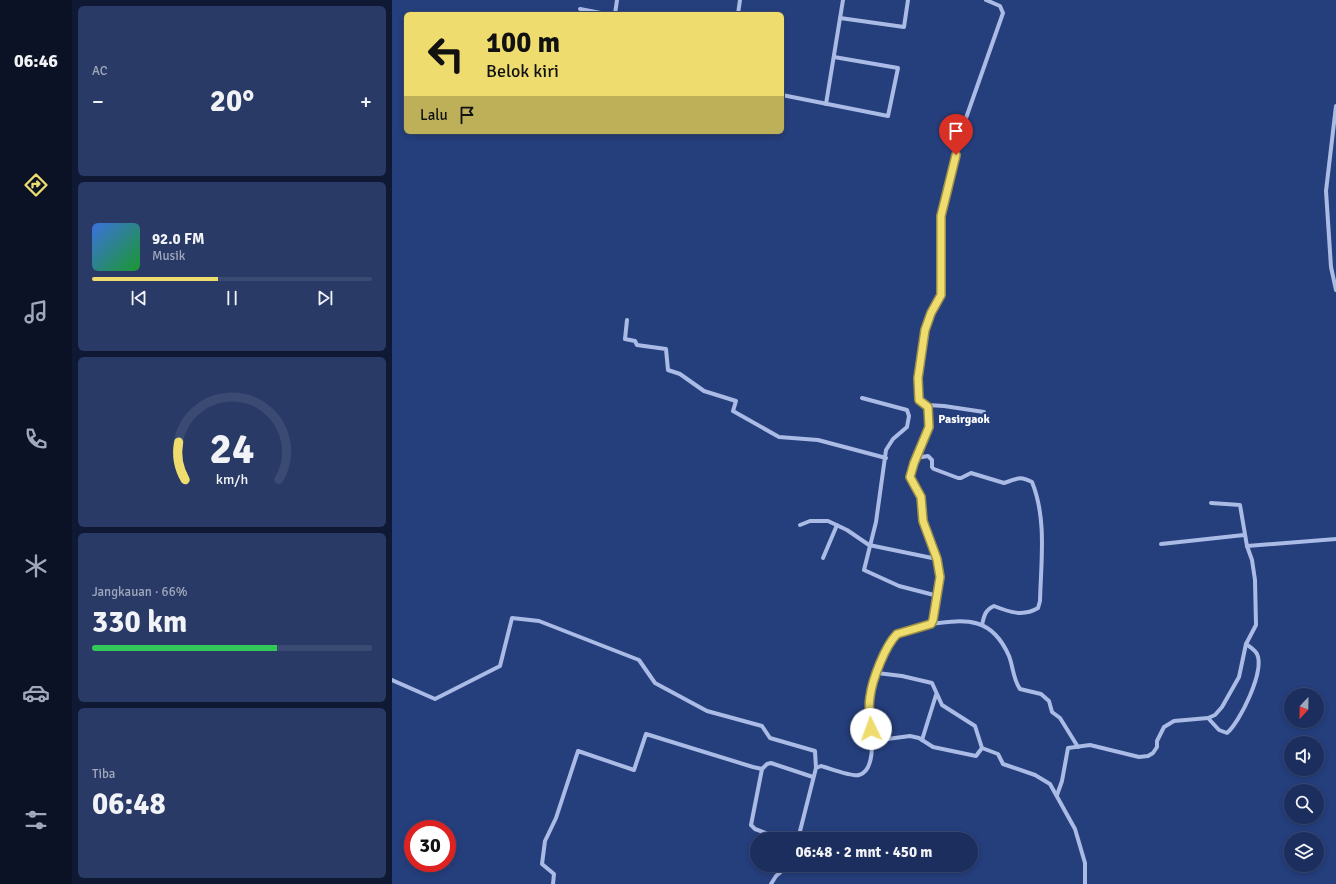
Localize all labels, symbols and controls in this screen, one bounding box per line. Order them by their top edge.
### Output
text: 100 m [486,26,560,60]
icon: left [420,28,472,80]
text: 06:46 [14,50,58,72]
text: Belok kiri [486,60,559,82]
text: AC [92,63,108,79]
text: 20° [210,83,254,120]
text: − [92,88,104,115]
text: + [360,88,372,115]
icon: arrive [456,104,478,126]
text: Lalu [420,106,448,124]
pin [939,114,973,155]
icon: arrive [945,120,967,142]
icon: directions [22,171,50,199]
text: 92.0 FM [152,230,204,248]
text: Musik [152,248,185,264]
icon: previous [128,287,150,309]
icon: pause [221,287,243,309]
icon: next [314,287,336,309]
icon: music [22,298,50,326]
district label: Pasirgaok [938,412,991,427]
text: 24 [210,424,254,475]
icon: phone [22,425,50,453]
text: km/h [216,471,248,488]
icon: climate [22,552,50,580]
text: Jangkauan · 66% [92,584,187,600]
text: 330 km [92,604,187,641]
icon: car [22,679,50,707]
north arrow [1284,688,1324,728]
map controls [1284,688,1324,872]
position arrow [850,708,892,750]
button: sound [1284,736,1324,776]
text: Tiba [92,766,115,782]
button: search [1284,784,1324,824]
text: 06:48 [92,786,166,823]
icon: filters [22,806,50,834]
speed limit sign: 30 [404,820,456,872]
button: layers [1284,832,1324,872]
text: 06:48 · 2 mnt · 450 m [796,843,932,861]

